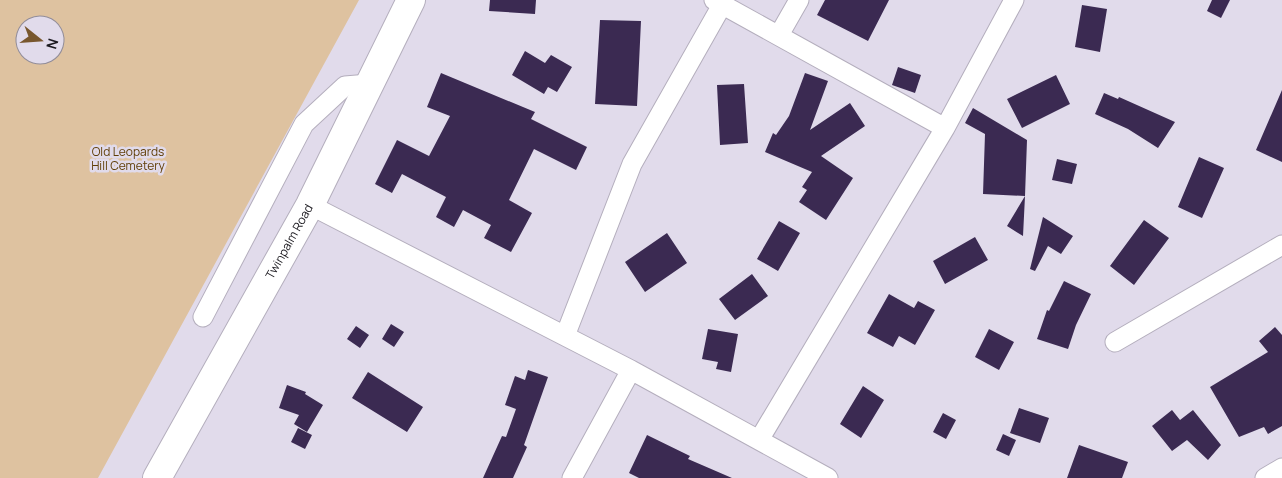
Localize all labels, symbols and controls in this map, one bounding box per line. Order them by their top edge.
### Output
north arrow [15,15,65,65]
text: N [42,36,63,52]
park label: Old Leopards Hill Cemetery [91,143,166,174]
street label: Twinpalm Road [261,201,317,282]

